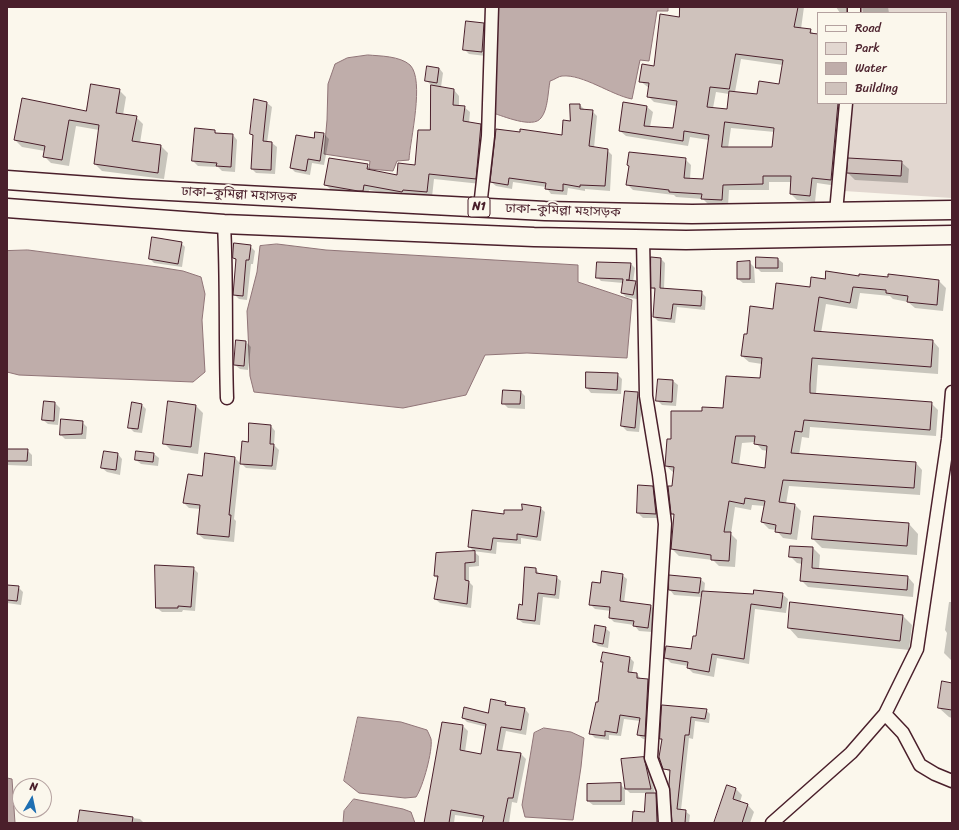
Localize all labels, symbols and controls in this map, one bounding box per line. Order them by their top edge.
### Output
legend [817,12,947,104]
text: Road [855,17,881,39]
text: Park [855,37,880,59]
text: Water [855,57,887,79]
text: Building [855,77,898,99]
street label: ঢাকা–কুমিল্লা মহাসড়ক [181,184,297,206]
road number: N1 [468,197,490,217]
street label: ঢাকা–কুমিল্লা মহাসড়ক [505,201,621,221]
text: N [29,777,39,797]
north arrow [12,778,52,818]

